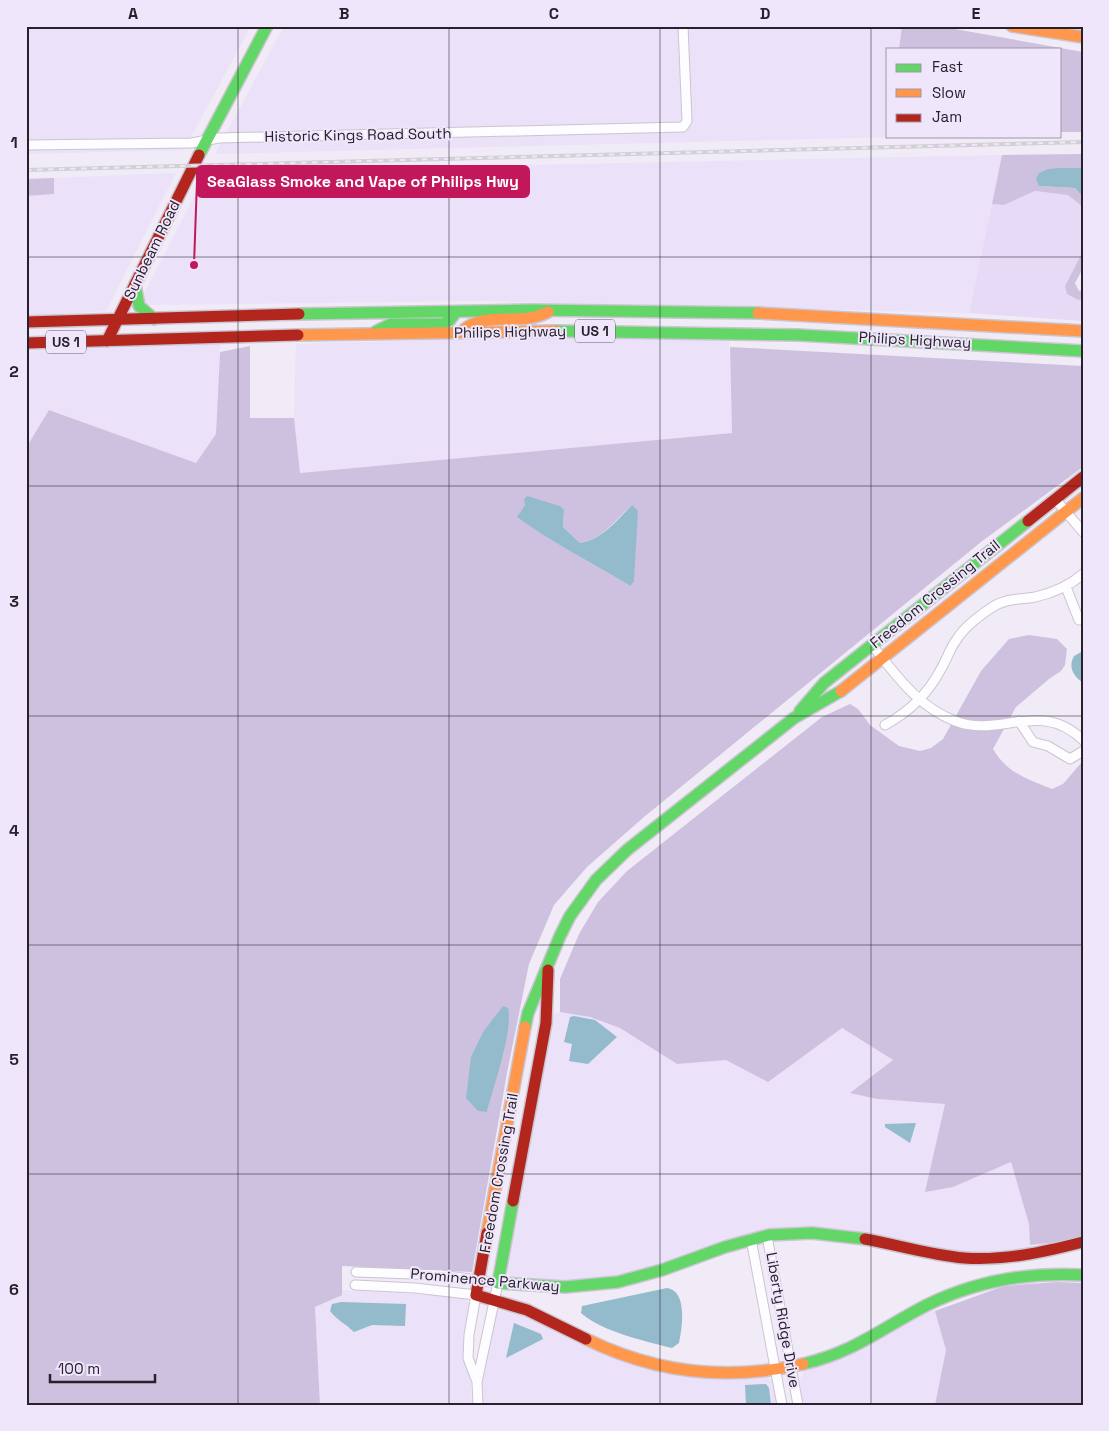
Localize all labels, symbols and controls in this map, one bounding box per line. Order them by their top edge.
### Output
text: A [128,3,138,24]
text: B [339,3,349,24]
text: C [549,3,559,24]
text: D [760,3,770,24]
text: E [972,3,981,24]
legend [886,48,1062,138]
text: Fast [932,57,963,76]
text: Slow [932,83,966,102]
text: Jam [932,107,962,126]
street label: Historic Kings Road South [264,123,452,146]
text: 1 [10,132,18,153]
callout: SeaGlass Smoke and Vape of Philips Hwy [197,166,529,197]
text: SeaGlass Smoke and Vape of Philips Hwy [207,171,519,192]
street label: Sunbeam Road [119,197,184,303]
road number: US 1 [575,320,615,342]
street label: Philips Highway [454,321,566,342]
street label: Philips Highway [858,327,972,352]
road number: US 1 [46,331,86,354]
text: 2 [9,361,19,382]
street label: Freedom Crossing Trail [866,535,1004,652]
text: 3 [9,591,19,612]
text: 4 [9,820,19,841]
text: 5 [9,1049,19,1070]
street label: Freedom Crossing Trail [475,1091,522,1254]
street label: Liberty Ridge Drive [762,1251,805,1389]
street label: Prominence Parkway [410,1264,561,1295]
text: 6 [9,1279,19,1300]
scale bar [50,1351,155,1383]
text: 100 m [58,1359,100,1378]

